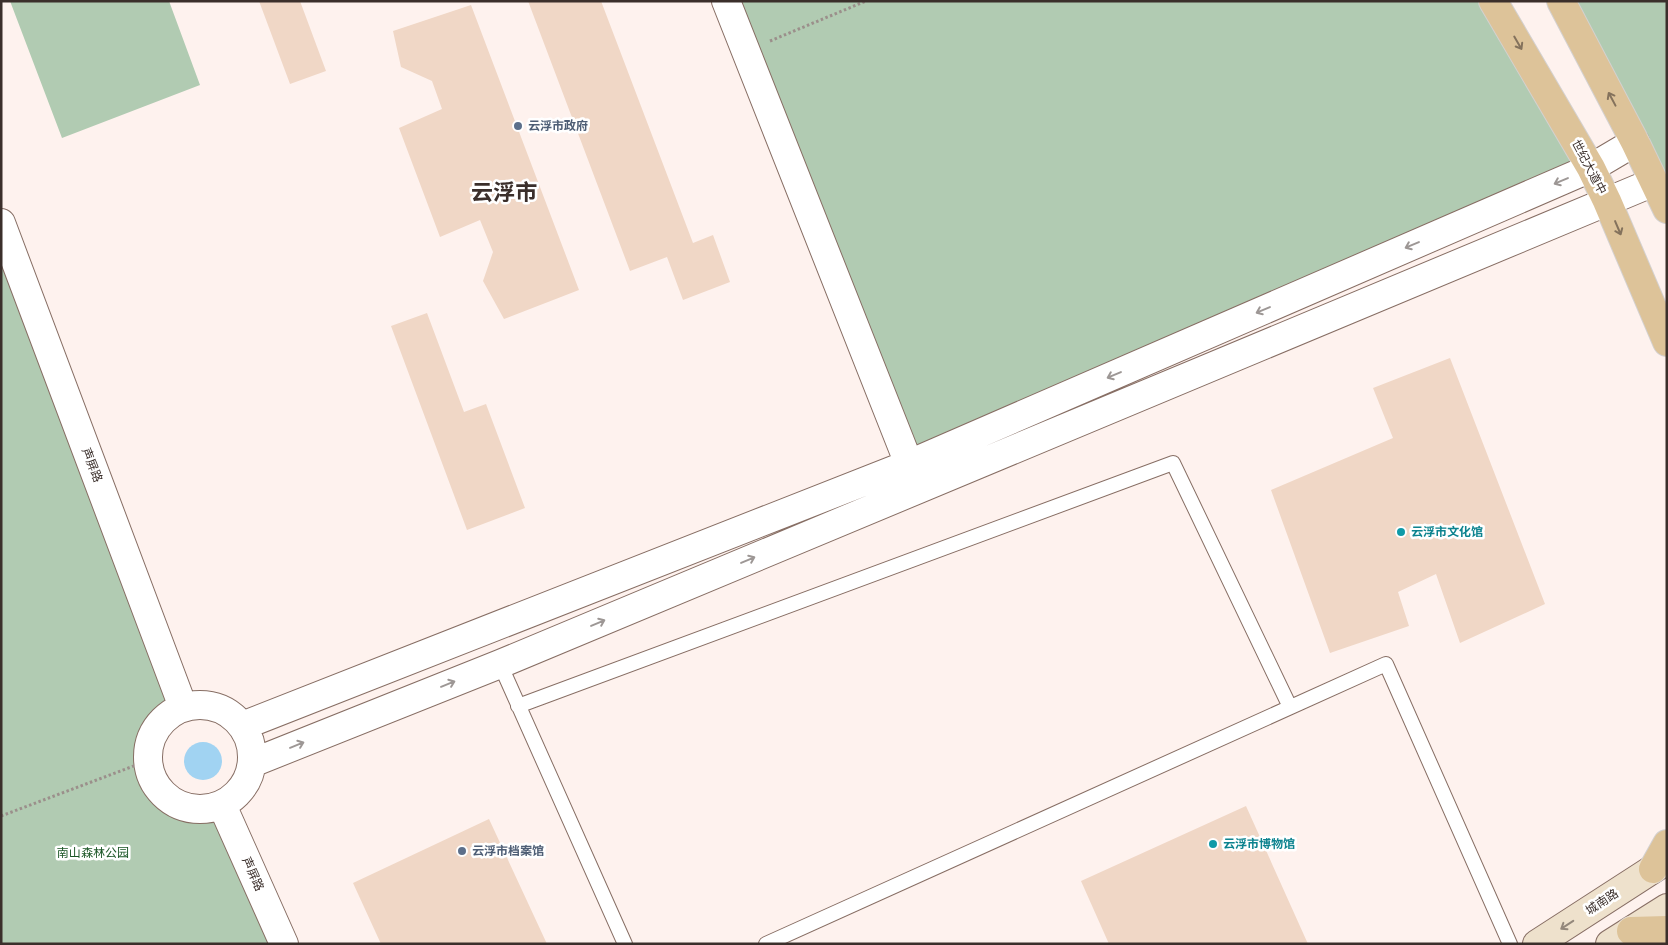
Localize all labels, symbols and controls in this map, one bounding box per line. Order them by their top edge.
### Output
one-way arrow [1513,36,1523,50]
one-way arrow [1607,92,1616,107]
place label: 云浮市政府 [528,119,588,133]
marker: 云浮市政府 [512,120,524,132]
street label: 世纪大道中 [1569,137,1609,197]
one-way arrow [1554,176,1569,186]
district label: 云浮市 [471,180,537,205]
one-way arrow [1614,220,1624,235]
one-way arrow [1405,241,1420,251]
one-way arrow [1256,306,1271,315]
one-way arrow [1107,370,1122,380]
street label: 声屏路 [79,446,105,484]
place label: 云浮市文化馆 [1411,525,1483,539]
marker: 云浮市文化馆 [1395,526,1407,538]
one-way arrow [740,554,755,564]
one-way arrow [590,617,605,627]
one-way arrow [440,679,455,689]
one-way arrow [289,740,304,749]
place label: 云浮市博物馆 [1223,837,1295,851]
marker: 云浮市博物馆 [1207,838,1219,850]
place label: 云浮市档案馆 [472,844,544,858]
marker: 云浮市档案馆 [456,845,468,857]
park label: 南山森林公园 [57,846,129,860]
street label: 声屏路 [239,855,267,893]
street label: 城南路 [1583,886,1621,918]
one-way arrow [1560,919,1574,930]

